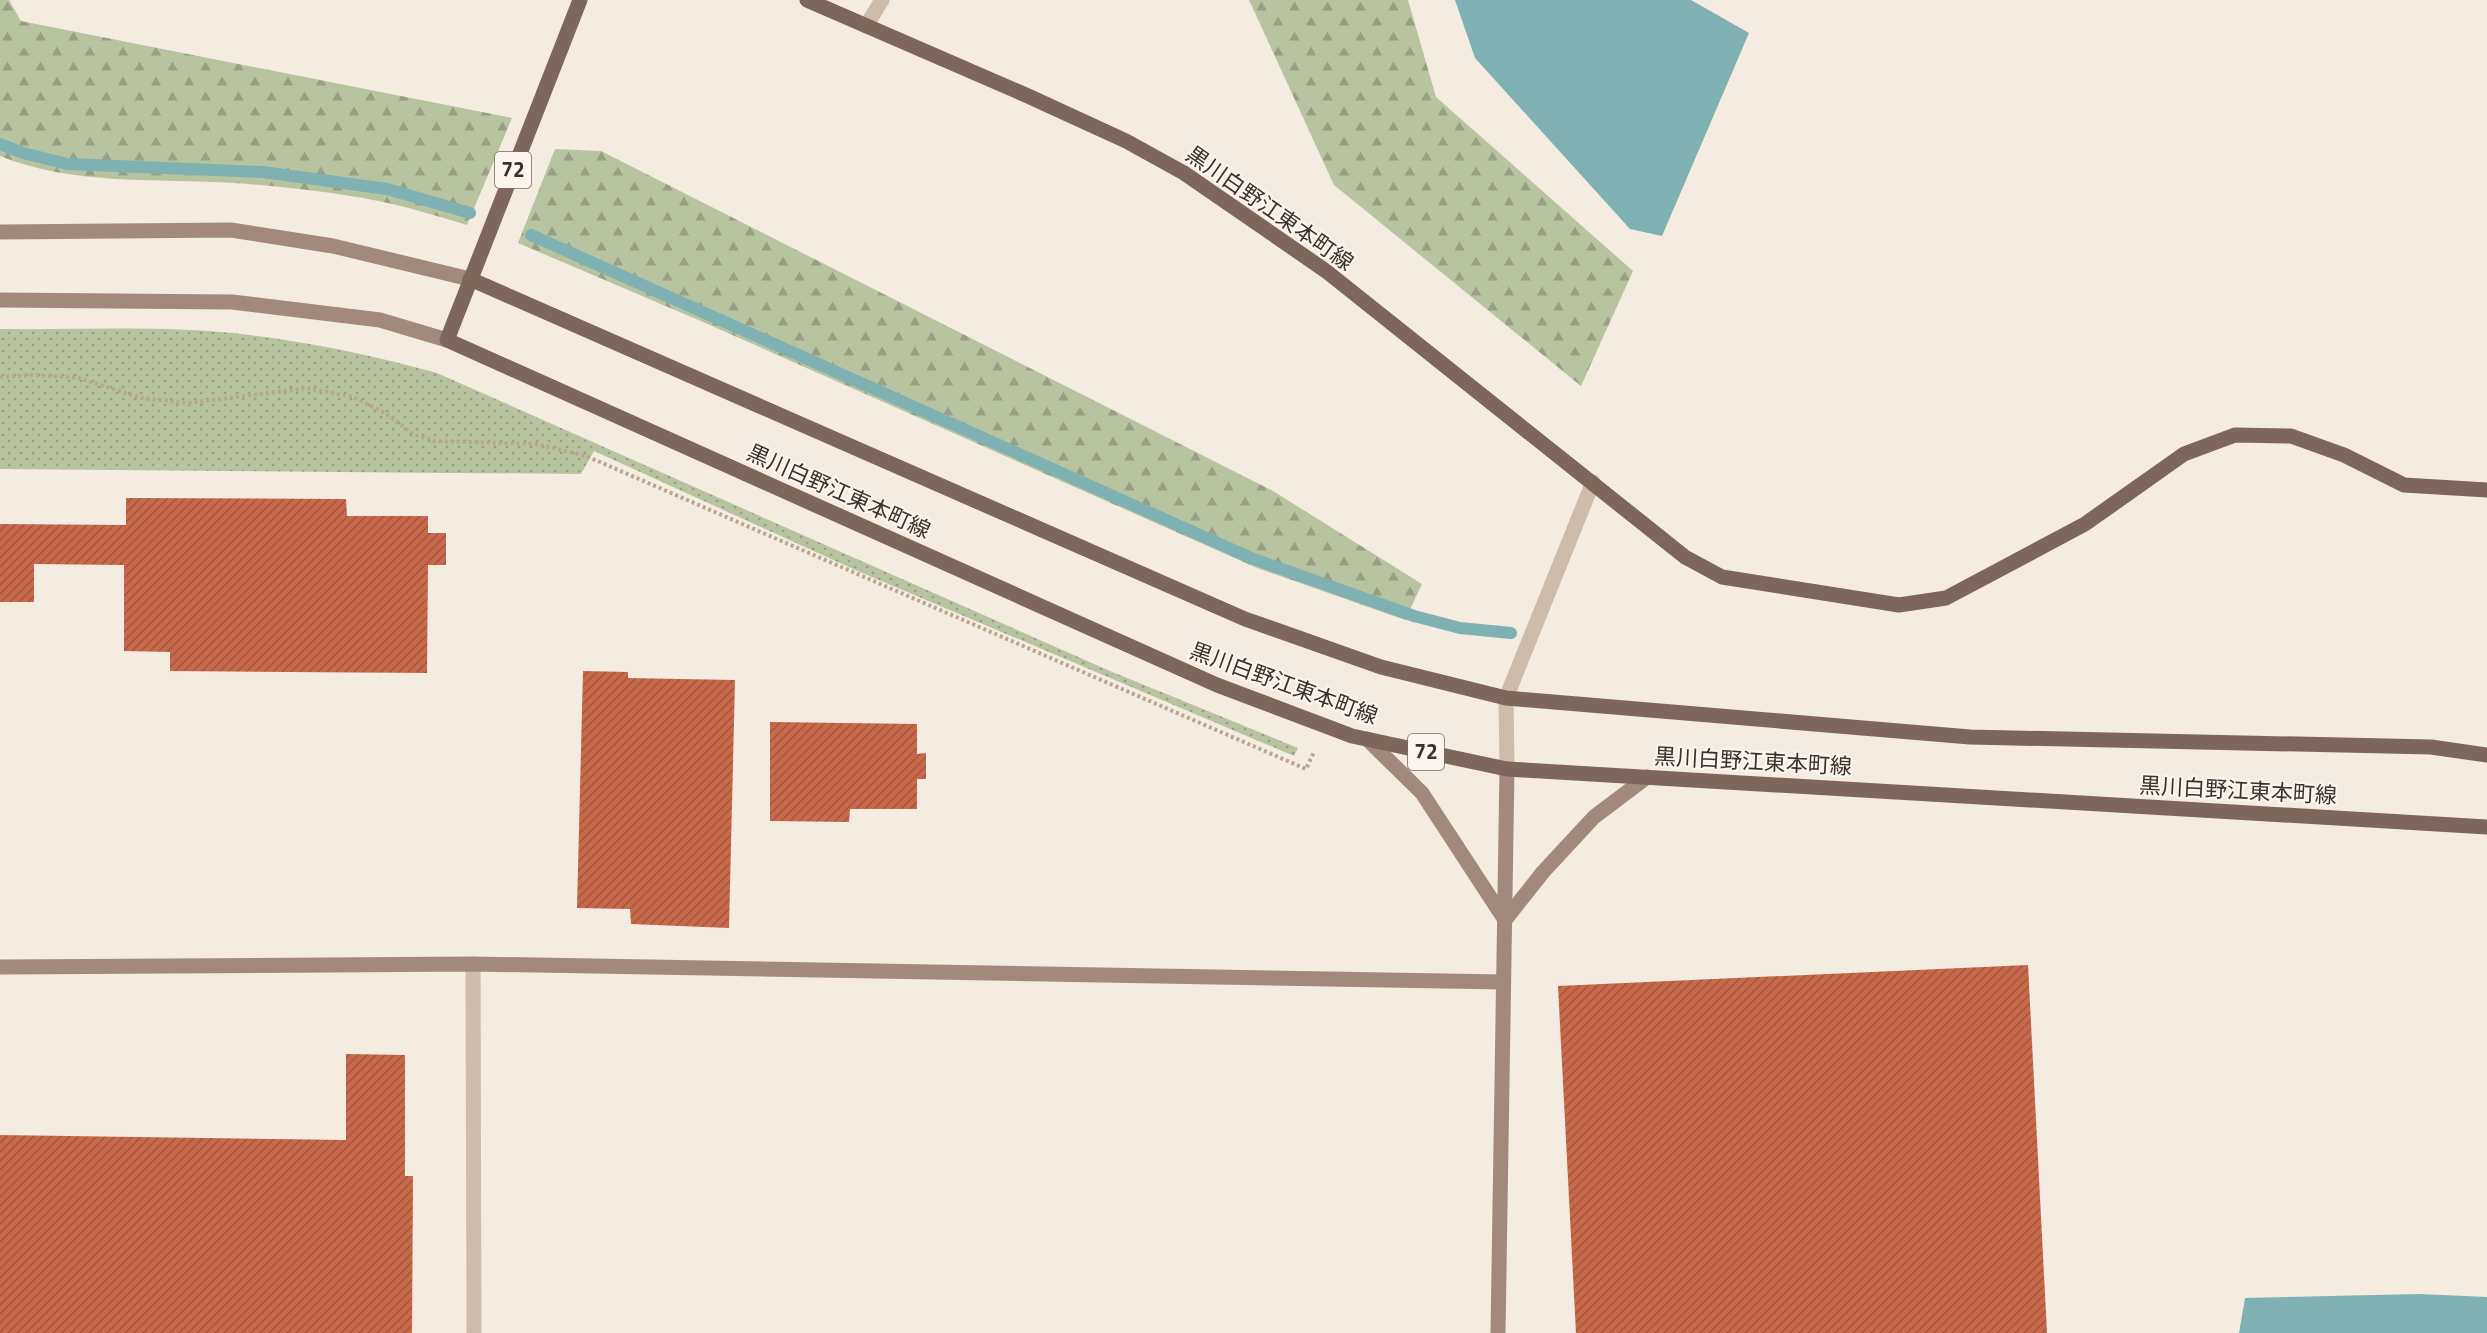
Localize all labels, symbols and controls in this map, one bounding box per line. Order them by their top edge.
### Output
street label: 黒川白野江東本町線 [1179,137,1361,279]
road number: 72 [495,152,531,188]
street label: 黒川白野江東本町線 [742,435,936,547]
street label: 黒川白野江東本町線 [1185,633,1383,733]
road number: 72 [1408,734,1444,770]
street label: 黒川白野江東本町線 [1653,739,1853,783]
street label: 黒川白野江東本町線 [2138,768,2338,812]

